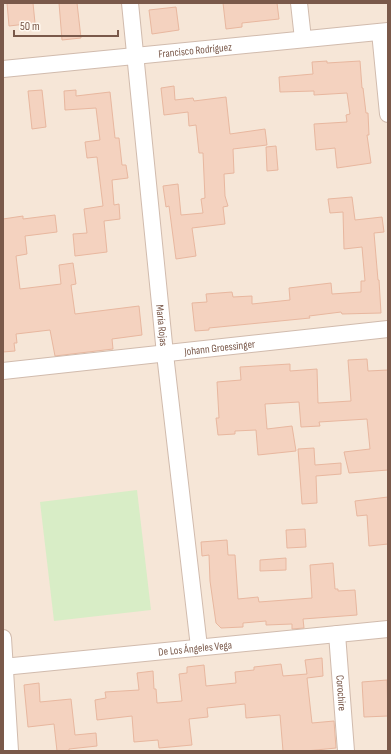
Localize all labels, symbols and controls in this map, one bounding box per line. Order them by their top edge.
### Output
scale bar [14,12,118,38]
text: 50 m [20,19,40,34]
street label: Francisco Rodríguez [158,40,233,60]
street label: María Rojas [154,304,171,347]
street label: Johann Groessinger [183,337,256,358]
street label: De Los Ángeles Vega [158,638,233,658]
street label: Corochire [334,674,349,711]

